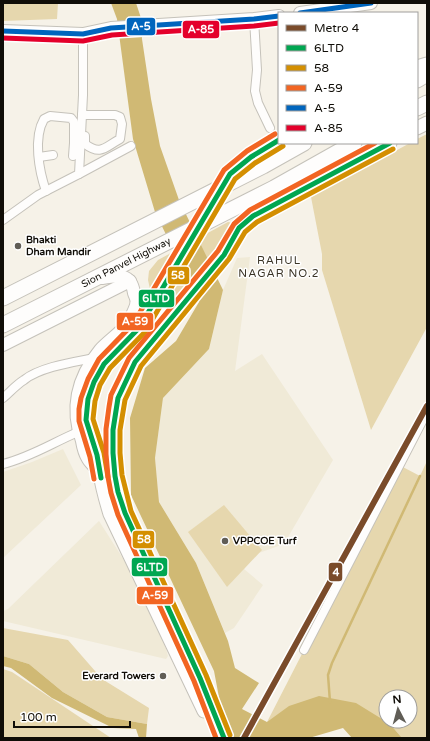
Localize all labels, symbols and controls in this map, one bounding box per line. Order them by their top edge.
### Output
legend [278,12,418,144]
line badge: A-5 [126,17,156,36]
text: A-5 [131,20,151,33]
line badge: A-85 [182,20,220,39]
text: Metro 4 [314,21,360,35]
text: A-85 [188,23,214,36]
text: 6LTD [314,41,344,55]
text: 58 [314,61,329,75]
text: A-59 [314,81,343,95]
text: A-5 [314,101,335,115]
text: A-85 [314,121,343,135]
place label: Bhakti Dham Mandir [26,234,91,258]
street label: Sion Panvel Highway [79,235,173,290]
marker: Bhakti Dham Mandir [13,241,23,251]
district label: RAHUL NAGAR NO.2 [238,254,320,280]
line badge: 58 [167,266,190,285]
text: 58 [171,269,185,282]
line badge: 6LTD [138,289,175,308]
text: 6LTD [142,292,170,305]
line badge: A-59 [116,312,154,331]
text: A-59 [122,315,148,328]
line badge: 58 [132,530,155,549]
text: 58 [137,533,151,546]
place label: VPPCOE Turf [233,535,297,547]
marker: VPPCOE Turf [220,536,230,546]
line badge: 6LTD [131,557,168,577]
text: 6LTD [136,561,164,574]
line badge: 4 [328,562,343,582]
text: 4 [333,566,340,579]
line badge: A-59 [136,586,174,605]
text: A-59 [142,589,168,602]
place label: Everard Towers [82,670,155,682]
marker: Everard Towers [158,671,168,681]
north arrow [378,689,418,729]
text: N [392,693,402,706]
scale bar [14,703,130,729]
text: 100 m [20,710,57,724]

